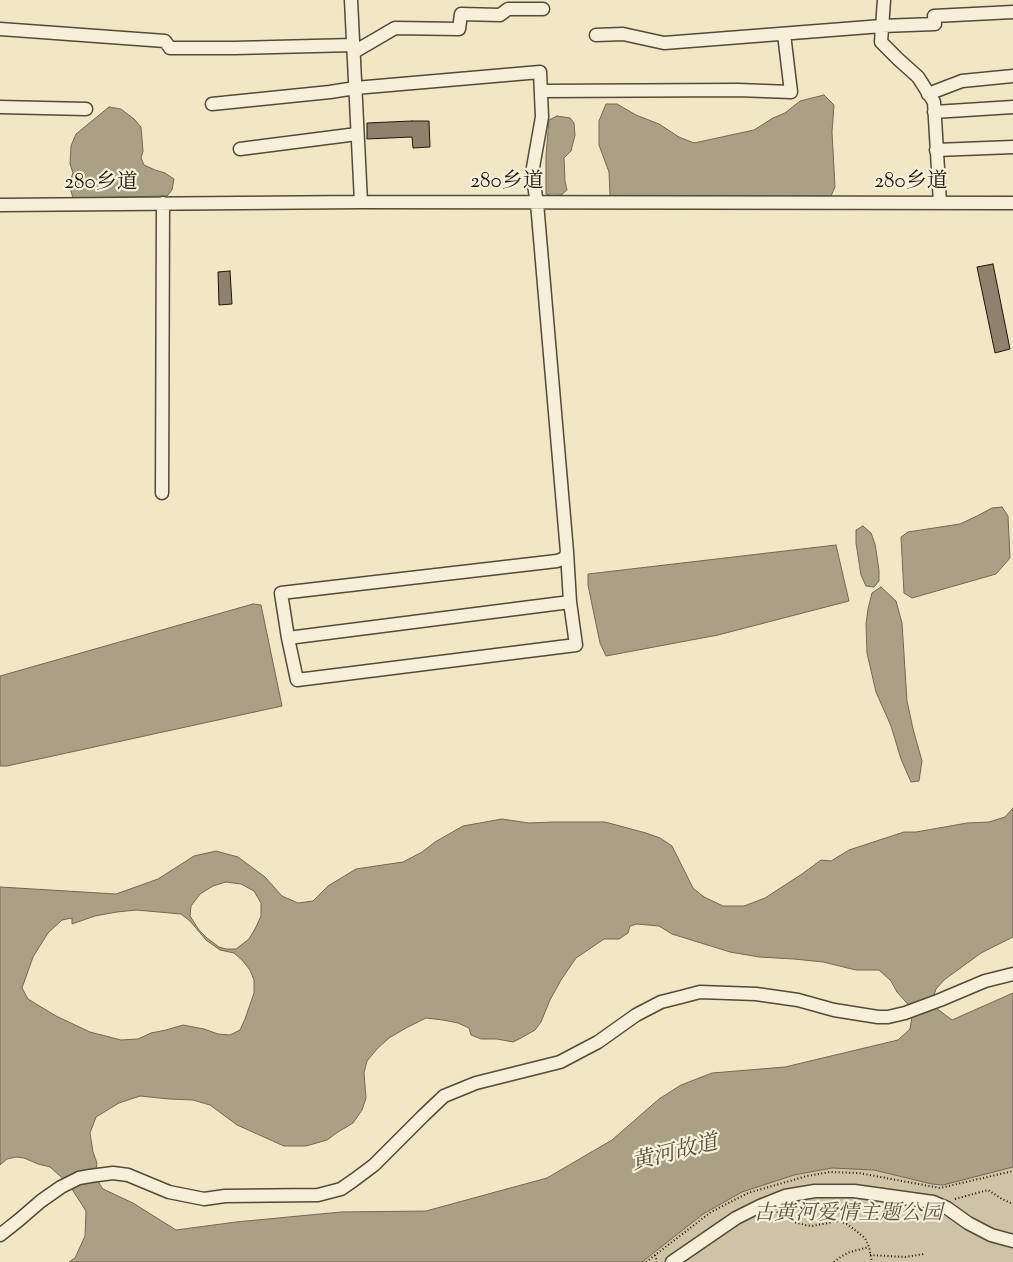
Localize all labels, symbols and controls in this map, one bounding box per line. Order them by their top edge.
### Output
street label: 280乡道 [470,170,544,196]
street label: 280乡道 [874,170,948,196]
street label: 280乡道 [64,171,138,197]
water label: 黄河故道 [629,1132,721,1178]
park label: 古黄河爱情主题公园 [754,1202,942,1228]

